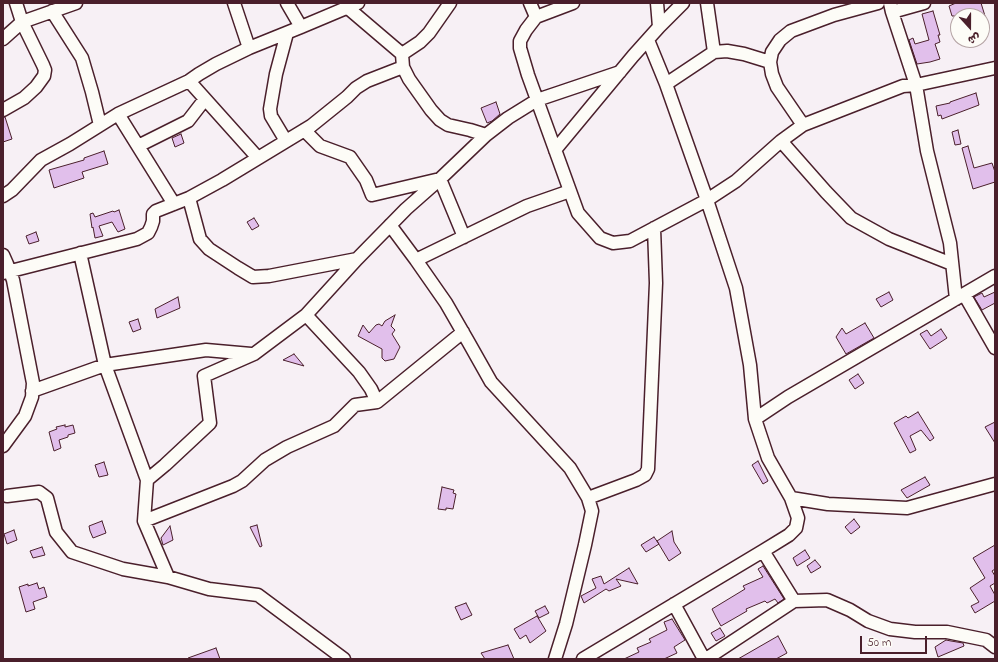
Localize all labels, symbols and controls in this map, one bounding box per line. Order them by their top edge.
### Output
north arrow [950,8,990,48]
text: ش [965,29,982,48]
scale bar [862,628,929,654]
text: 50 m [867,634,891,652]

